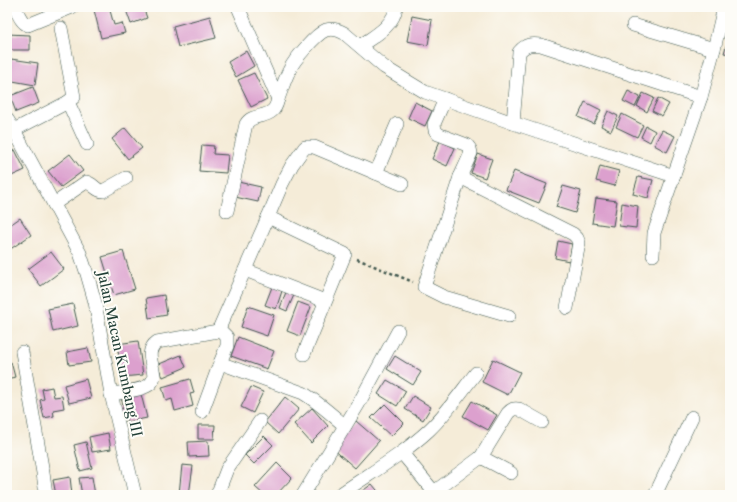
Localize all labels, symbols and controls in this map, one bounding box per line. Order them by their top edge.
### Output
street label: Jalan Macan Kumbang III [93,268,146,438]

